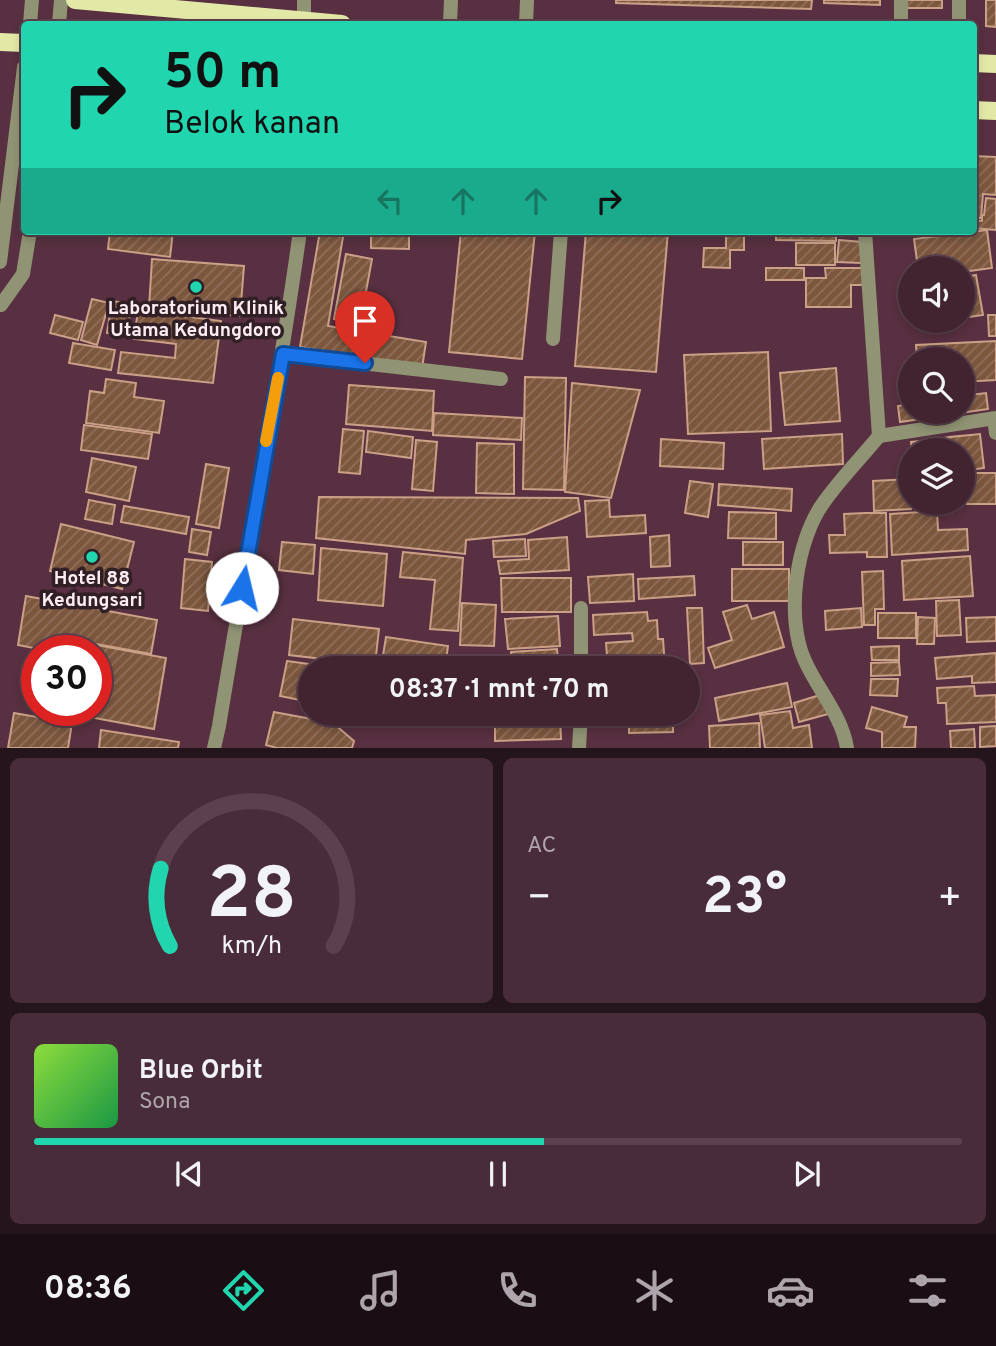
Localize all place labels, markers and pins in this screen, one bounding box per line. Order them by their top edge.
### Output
marker: Laboratorium Klinik Utama Kedungdoro [188,279,204,295]
pin [335,291,395,363]
place label: Laboratorium Klinik Utama Kedungdoro [108,297,285,343]
marker: Hotel 88 Kedungsari [84,549,100,565]
place label: Hotel 88 Kedungsari [41,567,143,613]

